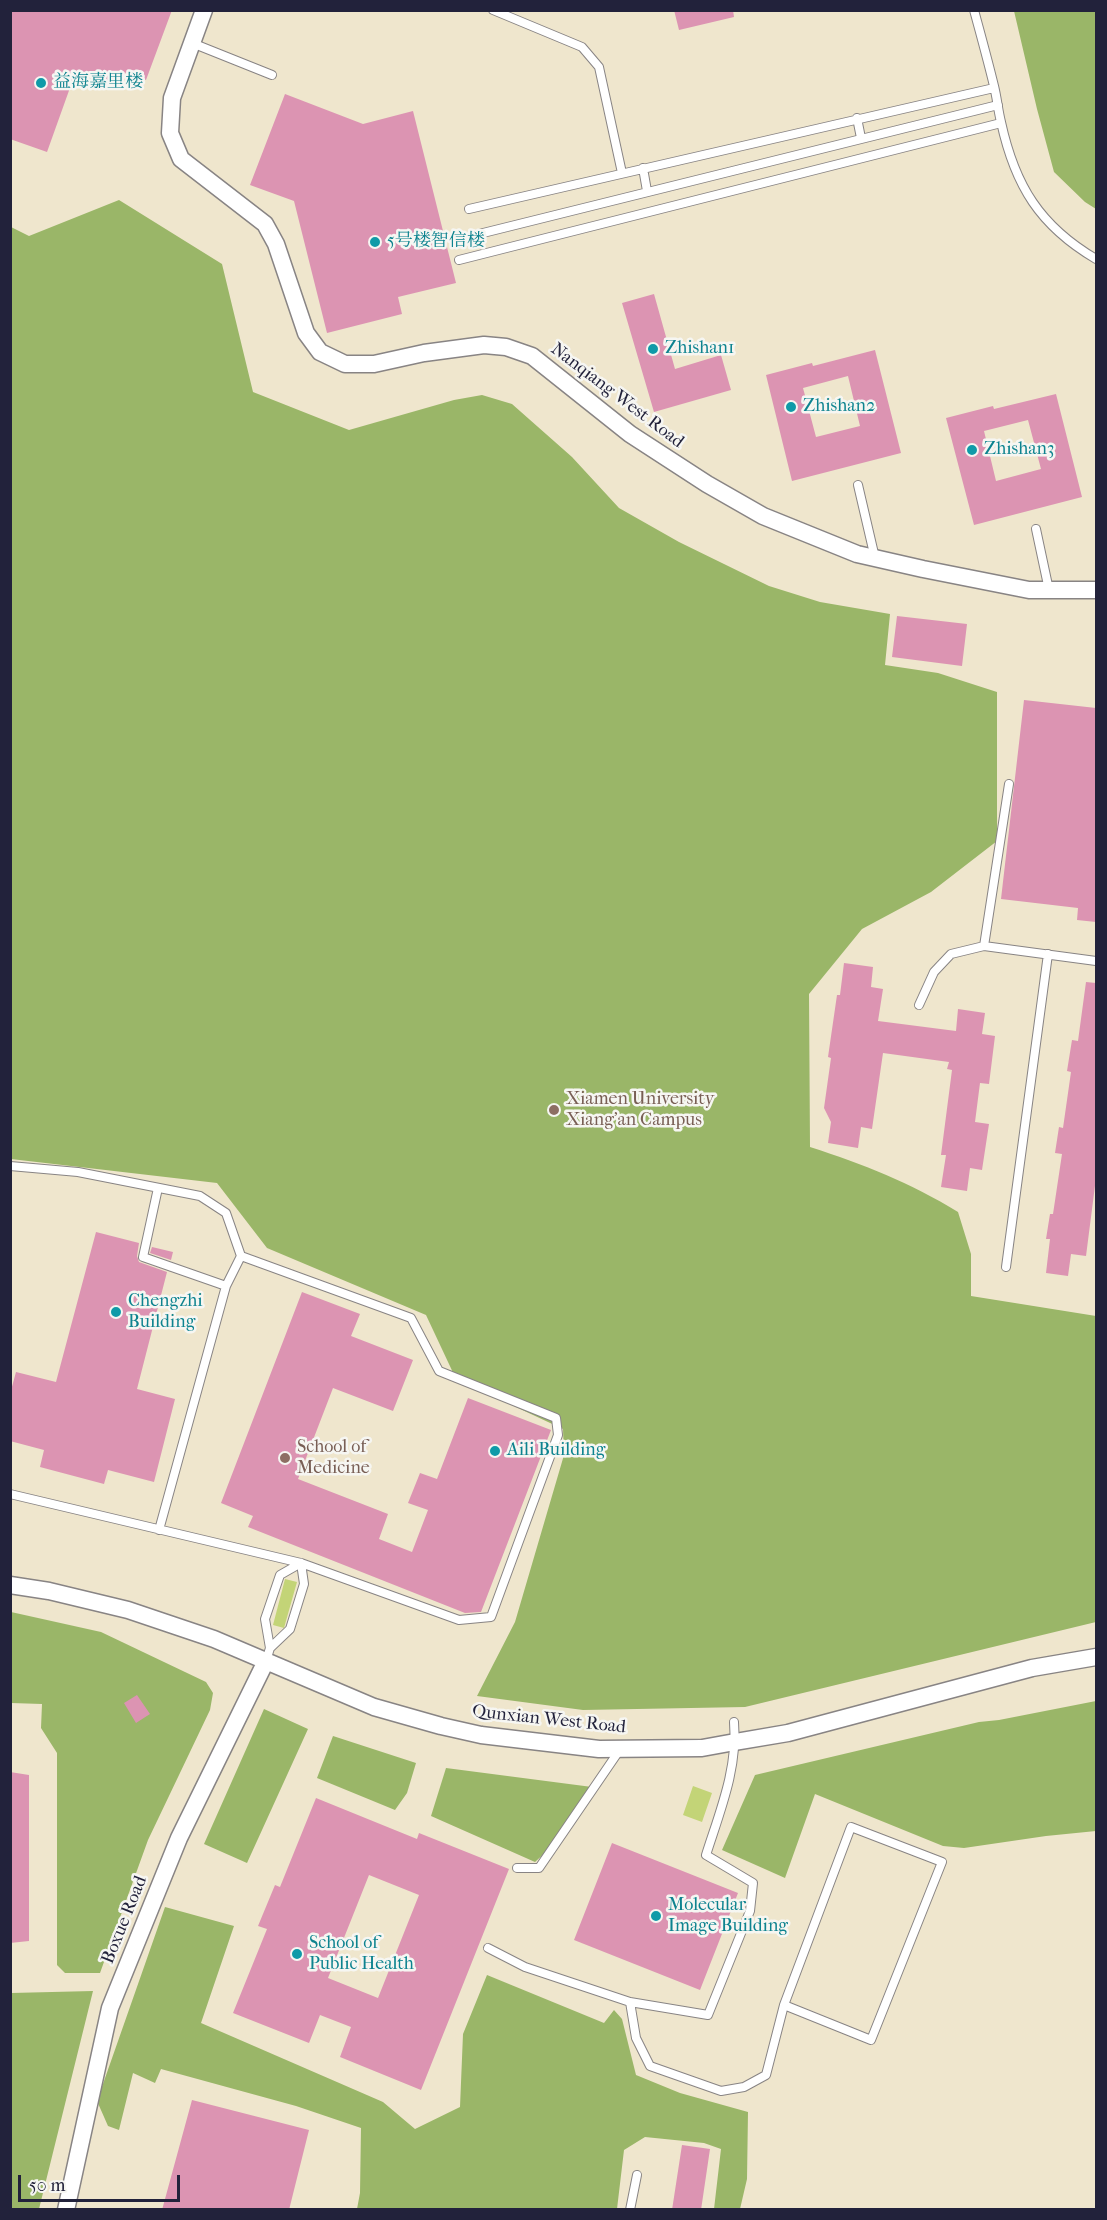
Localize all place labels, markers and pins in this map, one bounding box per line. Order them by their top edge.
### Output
place label: 益海嘉里楼 [53,72,143,94]
marker: 益海嘉里楼 [34,76,48,90]
place label: 5号楼智信楼 [387,231,485,253]
marker: 5号楼智信楼 [368,235,382,249]
place label: Zhishan1 [665,338,734,360]
marker: Zhishan1 [646,342,660,356]
place label: Zhishan2 [803,396,875,418]
marker: Zhishan2 [784,400,798,414]
place label: Zhishan3 [984,439,1054,461]
marker: Zhishan3 [965,443,979,457]
place label: Xiamen University Xiang'an Campus [566,1089,714,1132]
marker: Xiamen University Xiang'an Campus [547,1103,561,1117]
place label: Chengzhi Building [128,1291,203,1334]
marker: Chengzhi Building [109,1305,123,1319]
place label: School of Medicine [297,1437,370,1480]
place label: Aili Building [507,1440,605,1462]
marker: Aili Building [488,1444,502,1458]
marker: School of Medicine [278,1451,292,1465]
place label: Molecular Image Building [668,1895,788,1938]
marker: Molecular Image Building [649,1909,663,1923]
place label: School of Public Health [309,1933,414,1976]
marker: School of Public Health [290,1947,304,1961]

